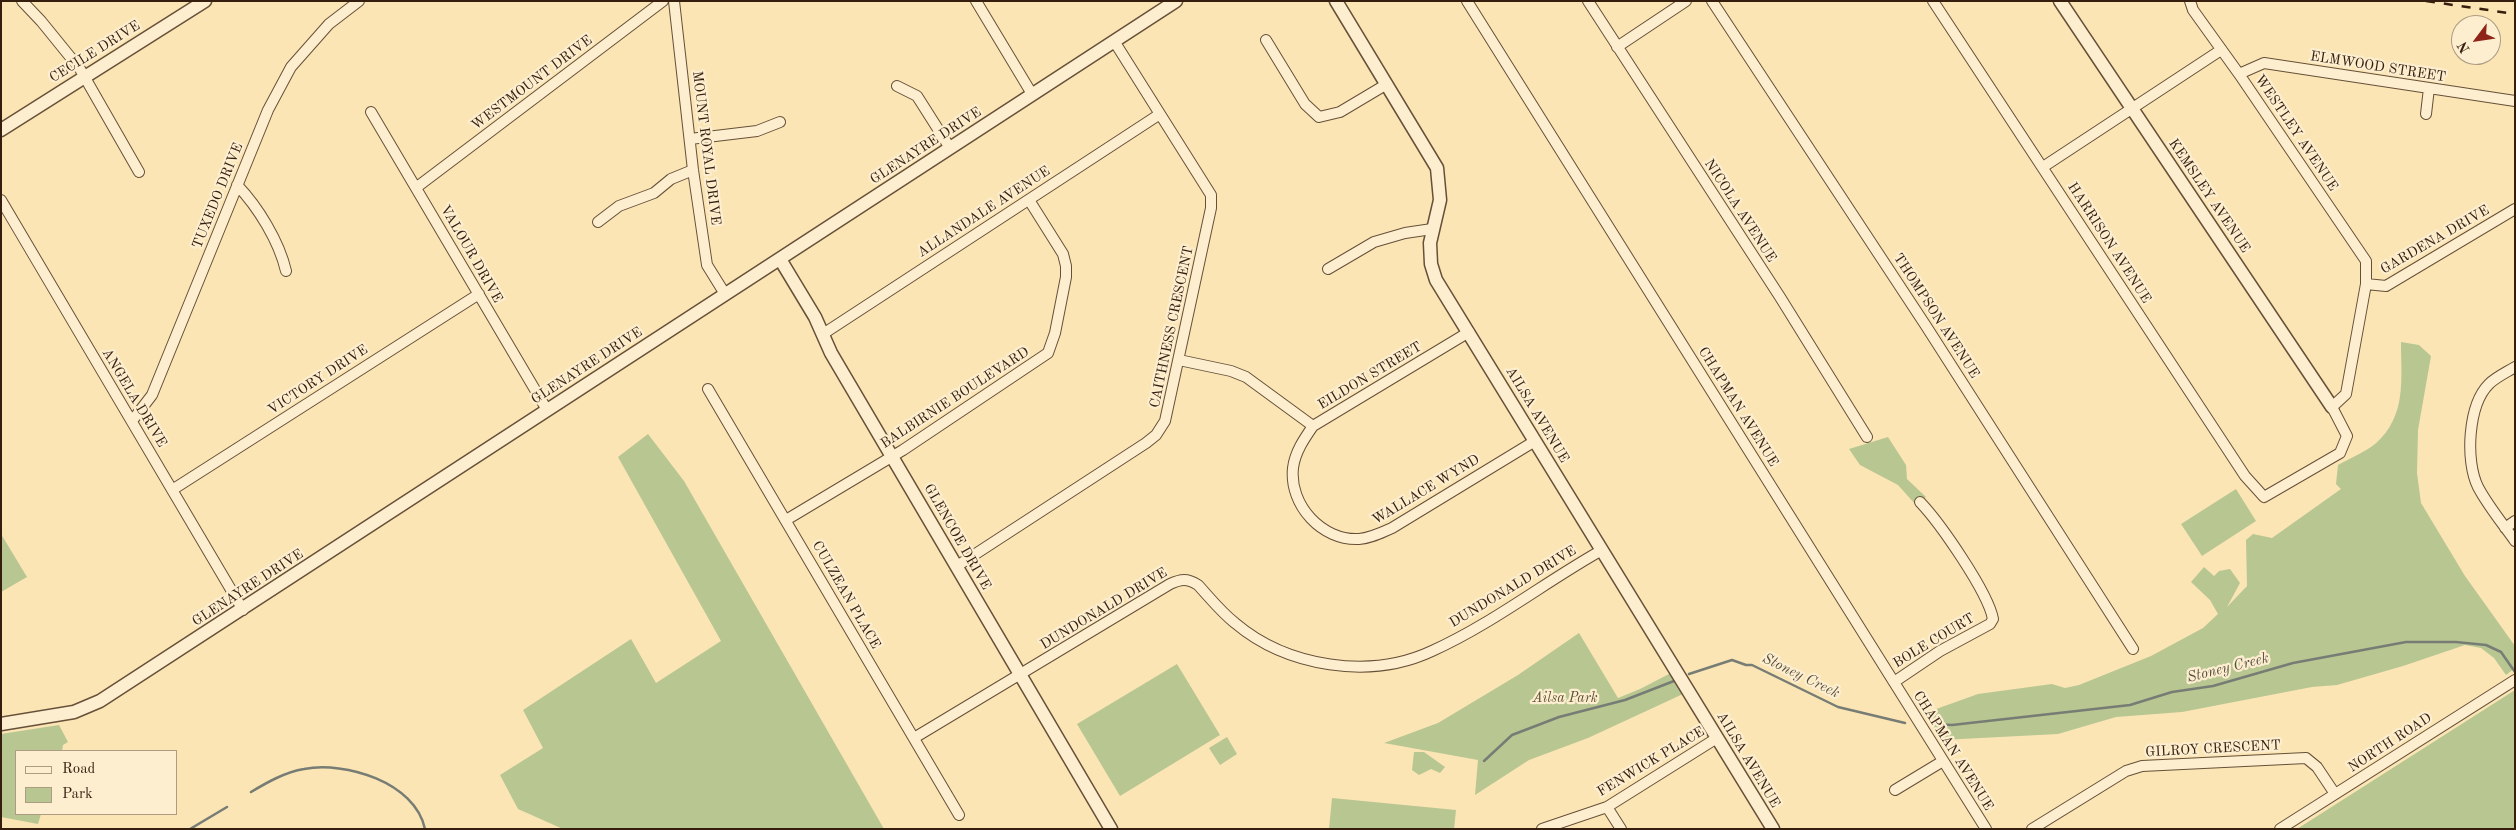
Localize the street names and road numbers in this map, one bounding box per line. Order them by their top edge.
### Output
street label: CECILE DRIVE [47,17,143,87]
street label: WESTMOUNT DRIVE [468,32,596,134]
street label: ELMWOOD STREET [2309,48,2447,86]
street label: MOUNT ROYAL DRIVE [688,70,724,226]
street label: WESTLEY AVENUE [2251,72,2341,194]
street label: GLENAYRE DRIVE [867,104,985,188]
street label: KEMSLEY AVENUE [2165,136,2253,256]
street label: TUXEDO DRIVE [189,141,247,251]
street label: NICOLA AVENUE [1700,156,1780,266]
street label: ALLANDALE AVENUE [914,163,1054,261]
street label: HARRISON AVENUE [2064,179,2154,307]
street label: VALOUR DRIVE [436,202,506,306]
street label: GARDENA DRIVE [2378,202,2492,278]
street label: CAITHNESS CRESCENT [1147,244,1197,410]
street label: THOMPSON AVENUE [1889,250,1983,382]
street label: GLENAYRE DRIVE [528,324,646,408]
street label: EILDON STREET [1315,338,1425,414]
street label: VICTORY DRIVE [265,341,371,419]
street label: BALBIRNIE BOULEVARD [878,344,1032,452]
street label: CHAPMAN AVENUE [1694,344,1782,470]
street label: ANGELA DRIVE [98,346,170,450]
street label: AILSA AVENUE [1502,364,1572,466]
street label: WALLACE WYND [1369,451,1483,529]
street label: GLENCOE DRIVE [920,481,994,593]
street label: CULZEAN PLACE [808,538,884,652]
street label: DUNDONALD DRIVE [1447,542,1579,632]
street label: GLENAYRE DRIVE [189,546,307,630]
street label: DUNDONALD DRIVE [1038,564,1170,654]
street label: BOLE COURT [1890,610,1978,672]
street label: CHAPMAN AVENUE [1909,688,1997,814]
street label: AILSA AVENUE [1713,709,1783,811]
street label: NORTH ROAD [2345,710,2435,776]
street label: FENWICK PLACE [1594,723,1708,801]
street label: GILROY CRESCENT [2145,737,2281,761]

